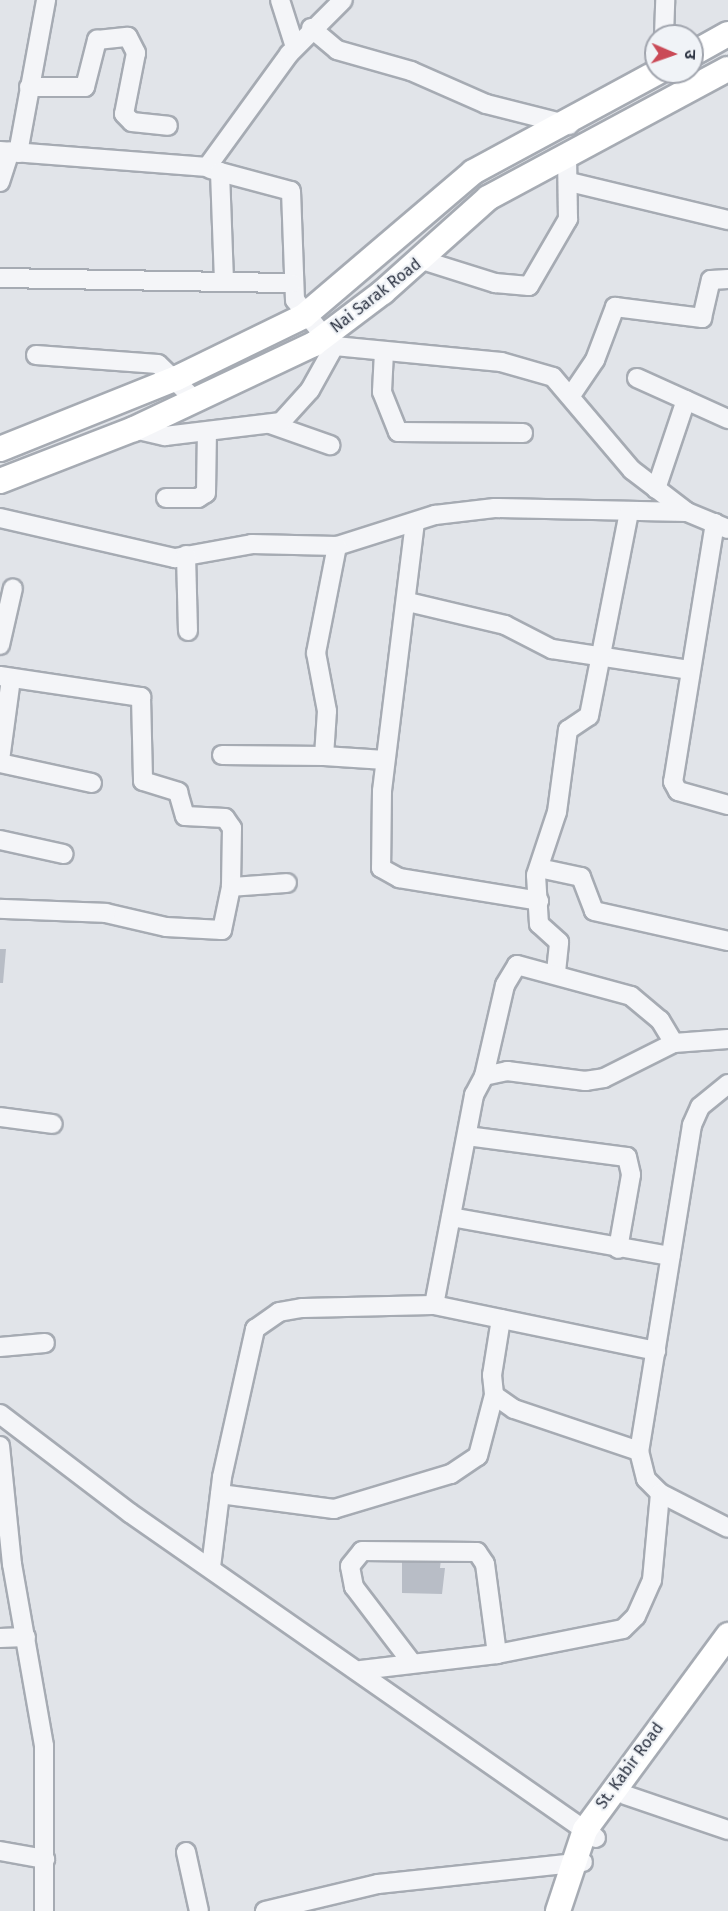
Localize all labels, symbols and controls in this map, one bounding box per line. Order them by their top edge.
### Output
north arrow [644,24,704,84]
text: उ [681,50,700,60]
street label: Nai Sarak Road [327,255,425,337]
street label: St. Kabir Road [592,1719,668,1813]

